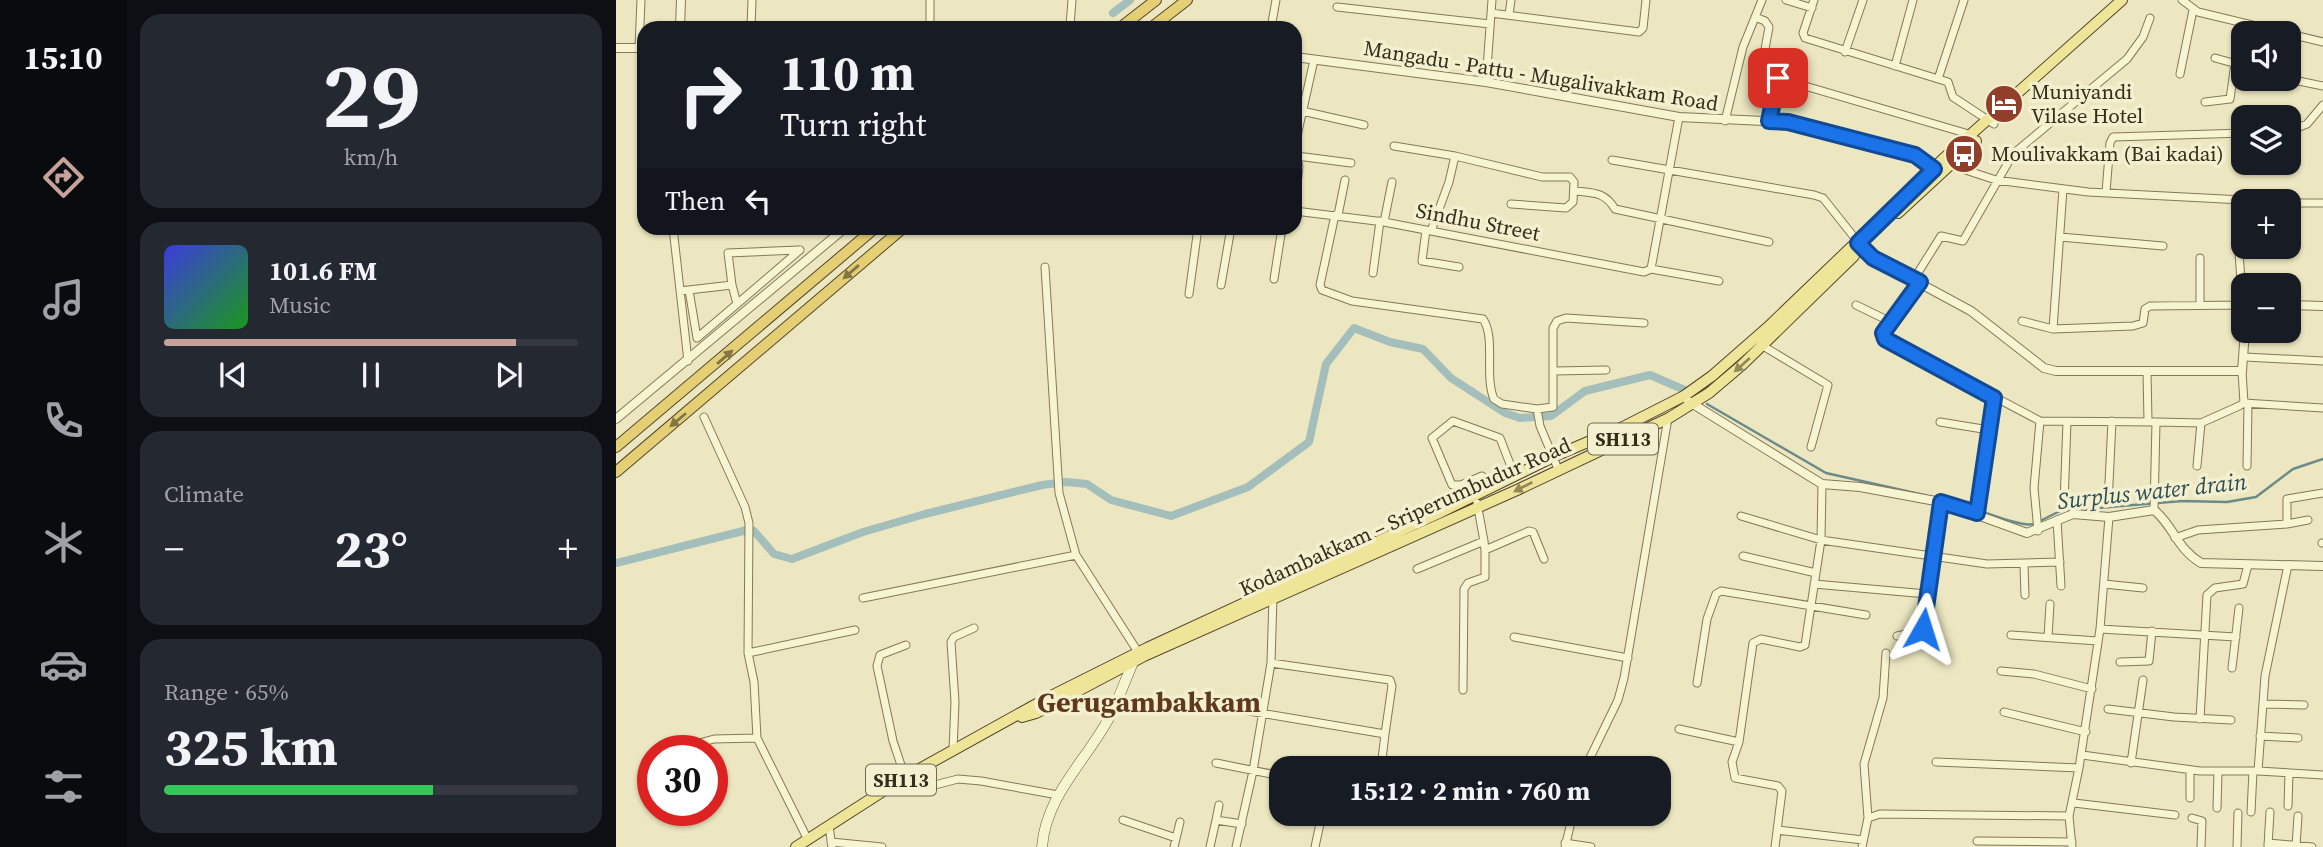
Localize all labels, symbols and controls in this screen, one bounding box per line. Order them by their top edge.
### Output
map controls [2231,21,2301,343]
button: sound [2231,21,2301,91]
text: 29 [322,33,420,157]
street label: Mangadu - Pattu - Mugalivakkam Road [1362,33,1721,118]
text: 15:10 [24,36,102,80]
text: 110 m [780,39,915,106]
pin [1748,48,1808,108]
icon: right [665,49,756,140]
icon: arrive [1759,59,1797,97]
place label: Muniyandi Vilase Hotel [2031,77,2143,130]
hotel icon: Muniyandi Vilase Hotel [1983,83,2025,125]
text: Turn right [780,103,926,147]
button: layers [2231,105,2301,175]
bus stop icon: Moulivakkam (Bai kadai) [1943,133,1985,175]
place label: Moulivakkam (Bai kadai) [1991,139,2224,168]
text: km/h [344,141,398,173]
icon: directions [39,153,88,202]
icon: left [739,182,777,220]
text: Then [665,183,725,219]
button: + [2231,189,2301,259]
street label: Sindhu Street [1414,195,1543,248]
text: 101.6 FM [269,253,377,289]
one-way arrow [842,264,859,279]
button: − [2231,273,2301,343]
icon: music [39,275,88,324]
text: Music [269,289,331,321]
one-way arrow [716,349,734,365]
icon: previous [214,356,252,394]
icon: pause [352,356,390,394]
icon: next [490,356,528,394]
one-way arrow [1733,357,1751,373]
icon: phone [39,396,88,445]
one-way arrow [669,412,687,427]
road number: SH113 [1588,424,1658,454]
street label: Kodambakkam – Sriperumbudur Road [1234,430,1575,603]
water label: Surplus water drain [2056,465,2248,517]
text: Climate [164,478,244,510]
one-way arrow [1513,482,1533,493]
text: 23° [334,513,408,584]
icon: climate [39,518,88,567]
text: − [164,523,184,575]
text: + [558,523,578,575]
position arrow [1886,592,1960,666]
icon: car [39,640,88,689]
text: Range · 65% [164,676,289,708]
district label: Gerugambakkam [1037,683,1261,721]
text: 325 km [164,711,338,782]
speed limit sign: 30 [637,735,728,826]
icon: filters [39,762,88,811]
road number: SH113 [866,764,936,796]
text: 15:12 · 2 min · 760 m [1350,773,1590,809]

